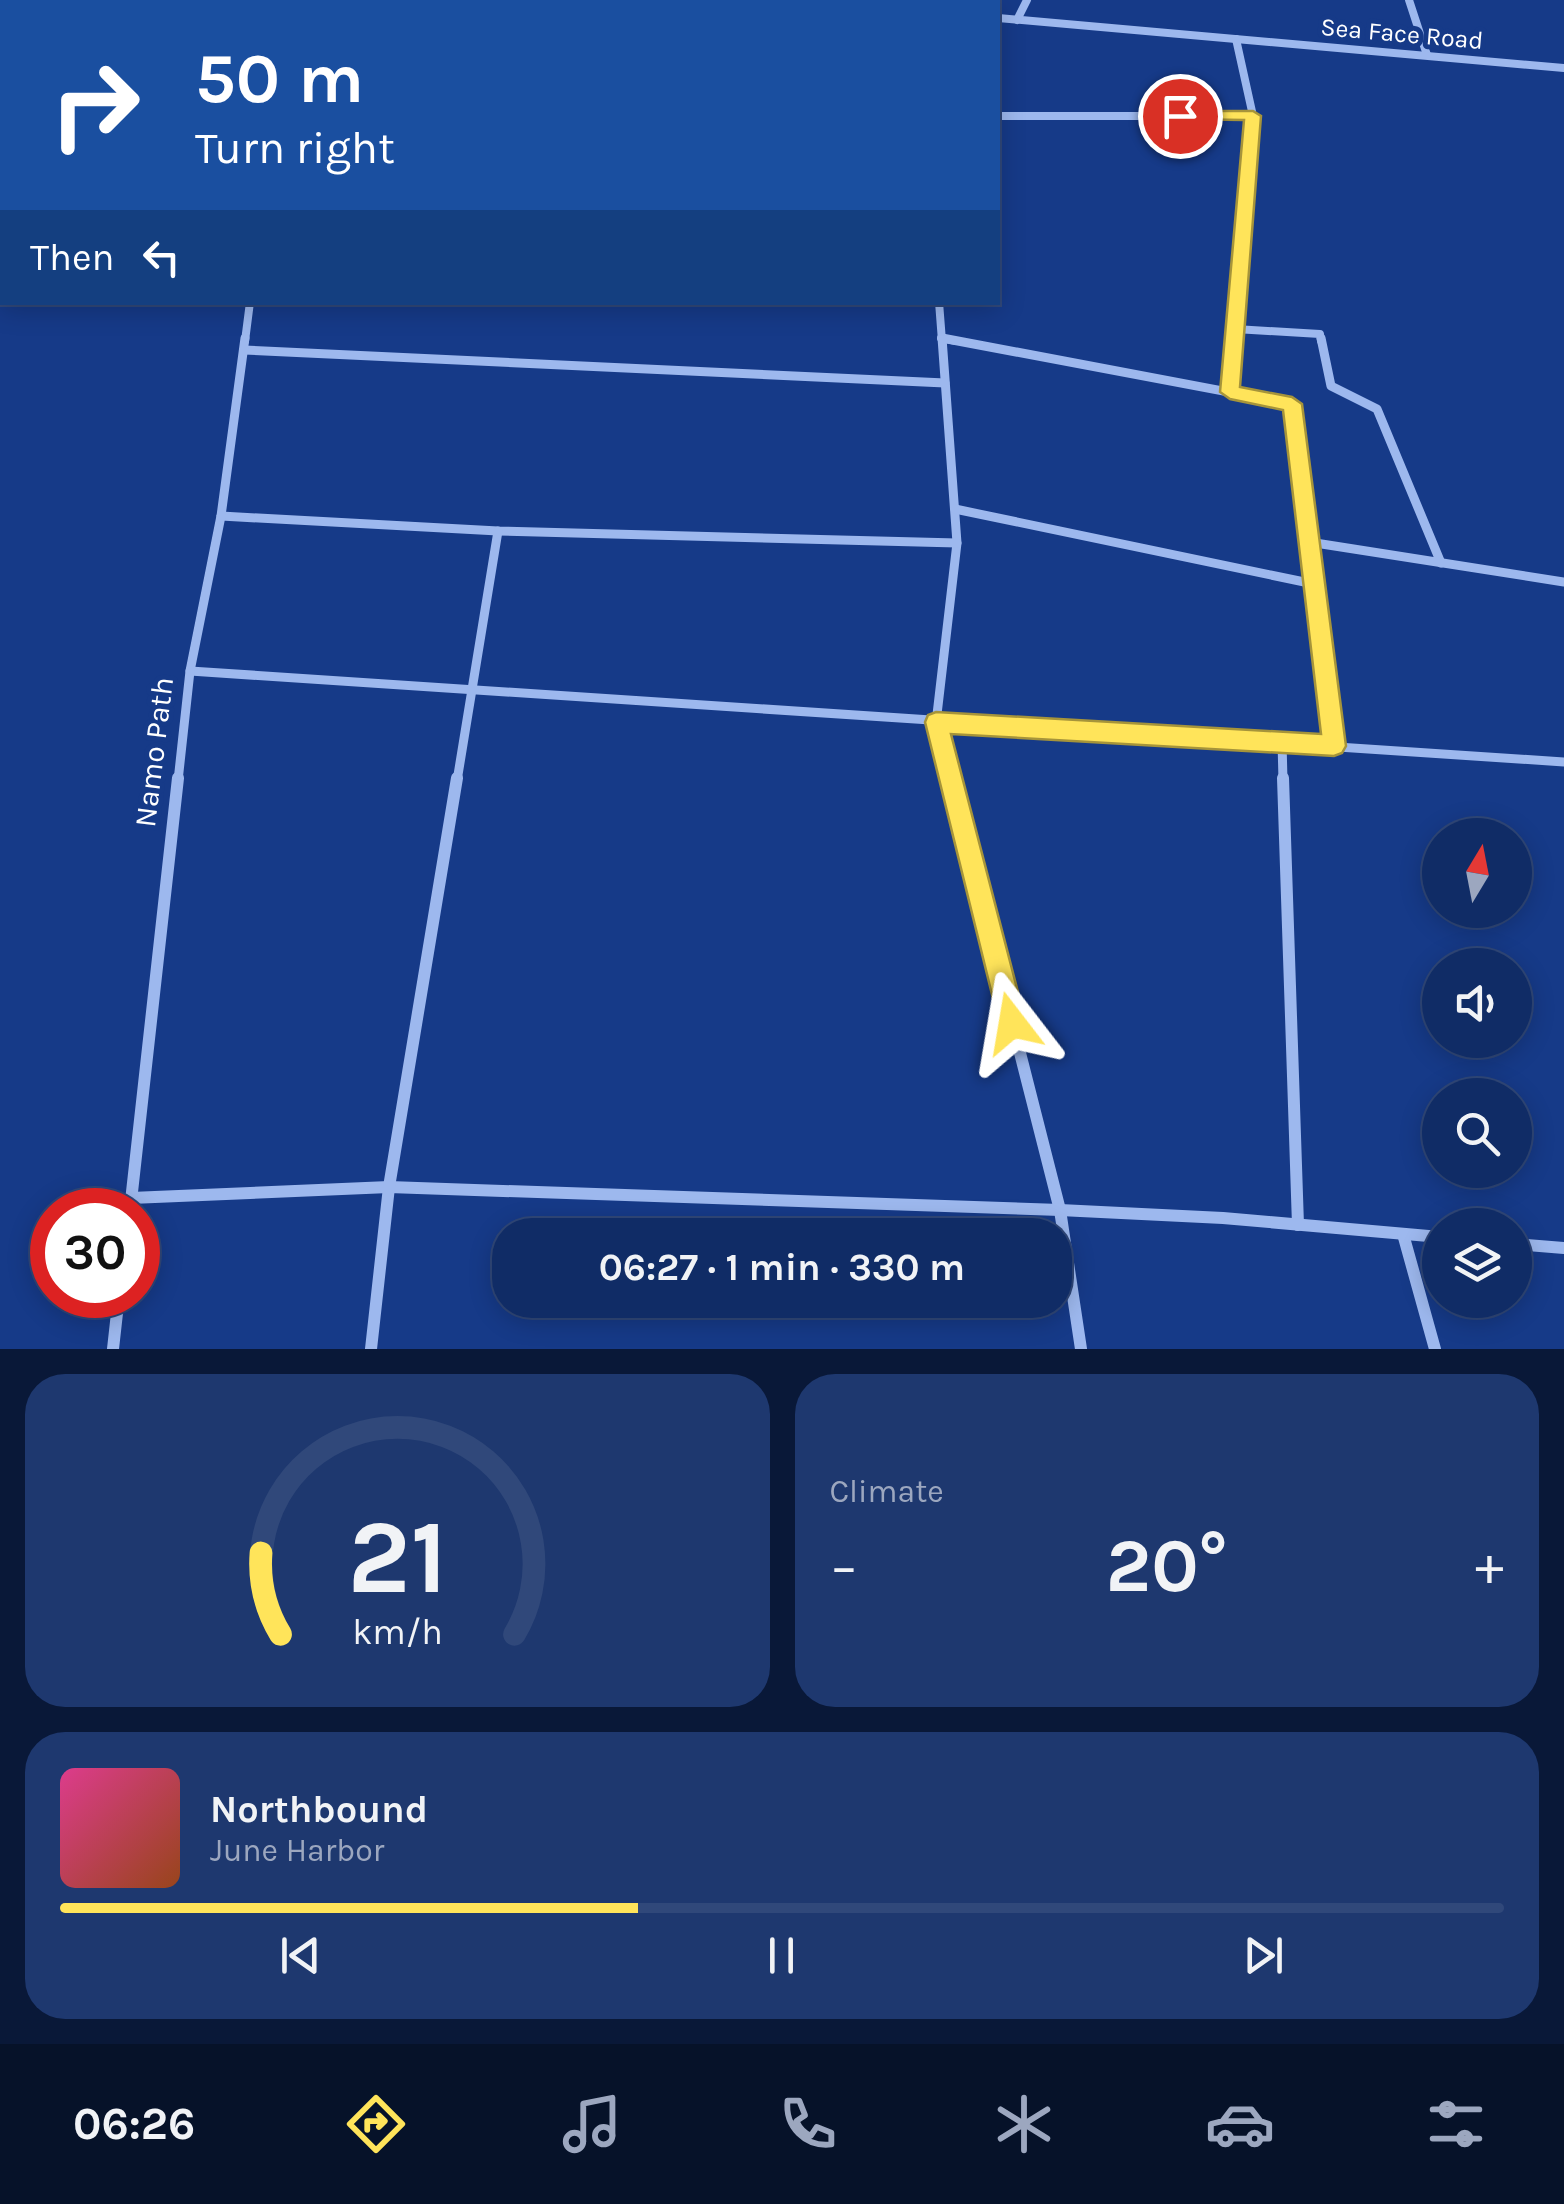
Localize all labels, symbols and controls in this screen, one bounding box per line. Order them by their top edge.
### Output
street label: Sea Face Road [1319,12,1484,55]
text: 50 m [195,38,364,120]
icon: right [30,40,160,170]
pin [1138,74,1223,159]
icon: arrive [1153,89,1208,144]
text: Turn right [195,122,395,174]
icon: left [134,230,189,285]
text: Then [30,235,114,280]
street label: Namo Path [127,675,181,829]
north arrow [1422,818,1532,928]
map controls [1422,818,1532,1318]
button: sound [1422,948,1532,1058]
position arrow [960,971,1064,1075]
button: search [1422,1078,1532,1188]
speed limit sign: 30 [30,1188,160,1318]
button: layers [1422,1208,1532,1318]
text: 06:27 · 1 min · 330 m [599,1245,965,1290]
text: Climate [830,1473,944,1510]
text: 21 [347,1497,447,1618]
text: 20° [1106,1522,1228,1610]
text: − [830,1534,858,1598]
text: + [1475,1534,1504,1598]
text: km/h [352,1611,443,1653]
text: Northbound [210,1787,428,1832]
text: June Harbor [210,1832,384,1869]
icon: previous [273,1928,328,1983]
icon: pause [754,1928,809,1983]
icon: next [1236,1928,1291,1983]
icon: directions [341,2089,411,2159]
icon: music [557,2089,627,2159]
icon: phone [773,2089,843,2159]
icon: climate [989,2089,1059,2159]
icon: car [1205,2089,1275,2159]
icon: filters [1421,2089,1491,2159]
text: 06:26 [73,2098,195,2150]

